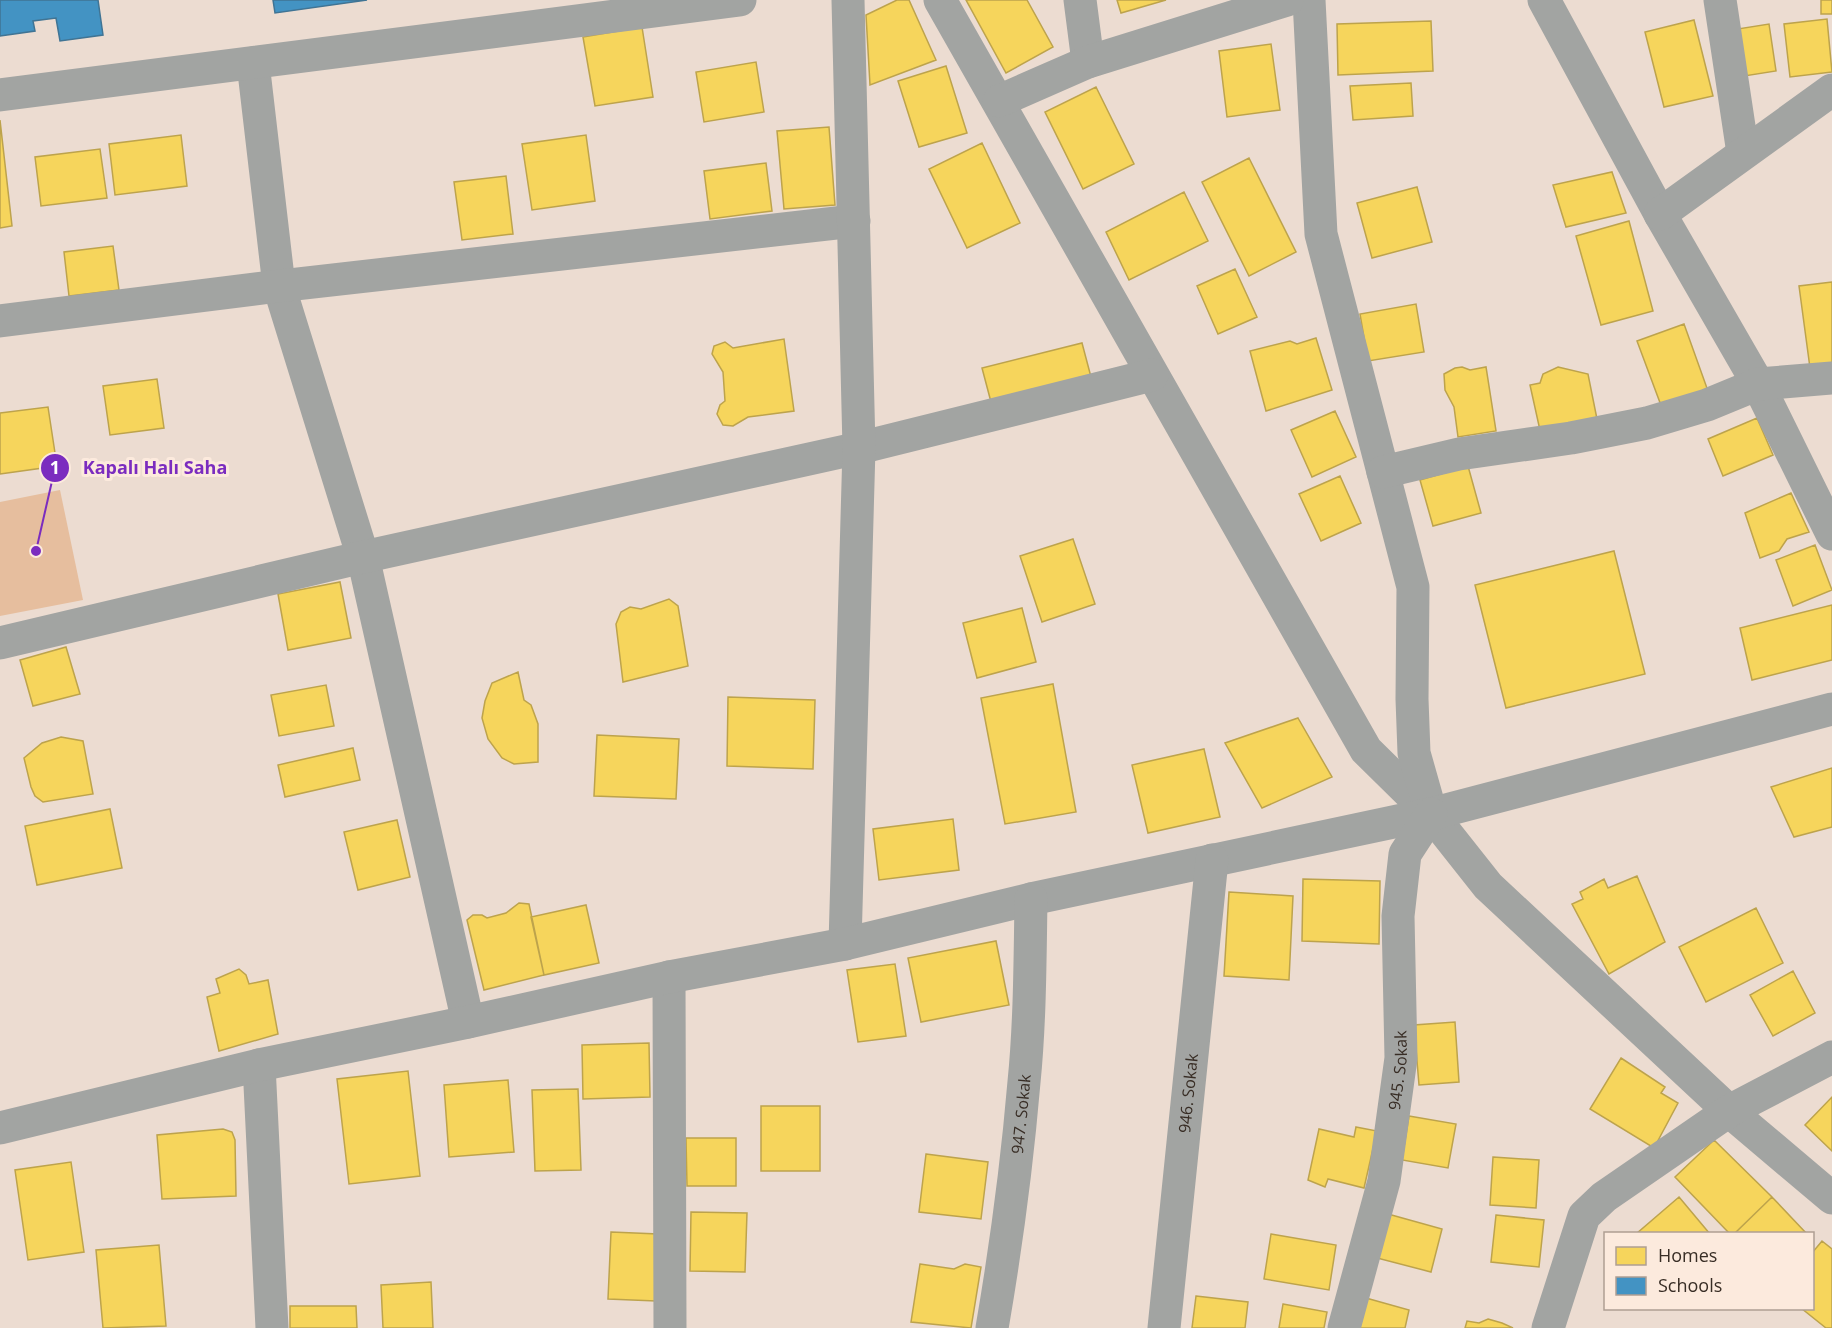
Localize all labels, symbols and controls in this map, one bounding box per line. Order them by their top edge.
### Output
callout: Kapalı Halı Saha [40,450,239,486]
text: 1 [50,455,60,479]
text: Kapalı Halı Saha [83,455,227,479]
street label: 945. Sokak [1383,1030,1412,1111]
street label: 946. Sokak [1173,1052,1203,1134]
street label: 947. Sokak [1006,1073,1036,1155]
legend [1604,1232,1814,1310]
text: Homes [1658,1243,1717,1267]
text: Schools [1658,1273,1722,1297]

